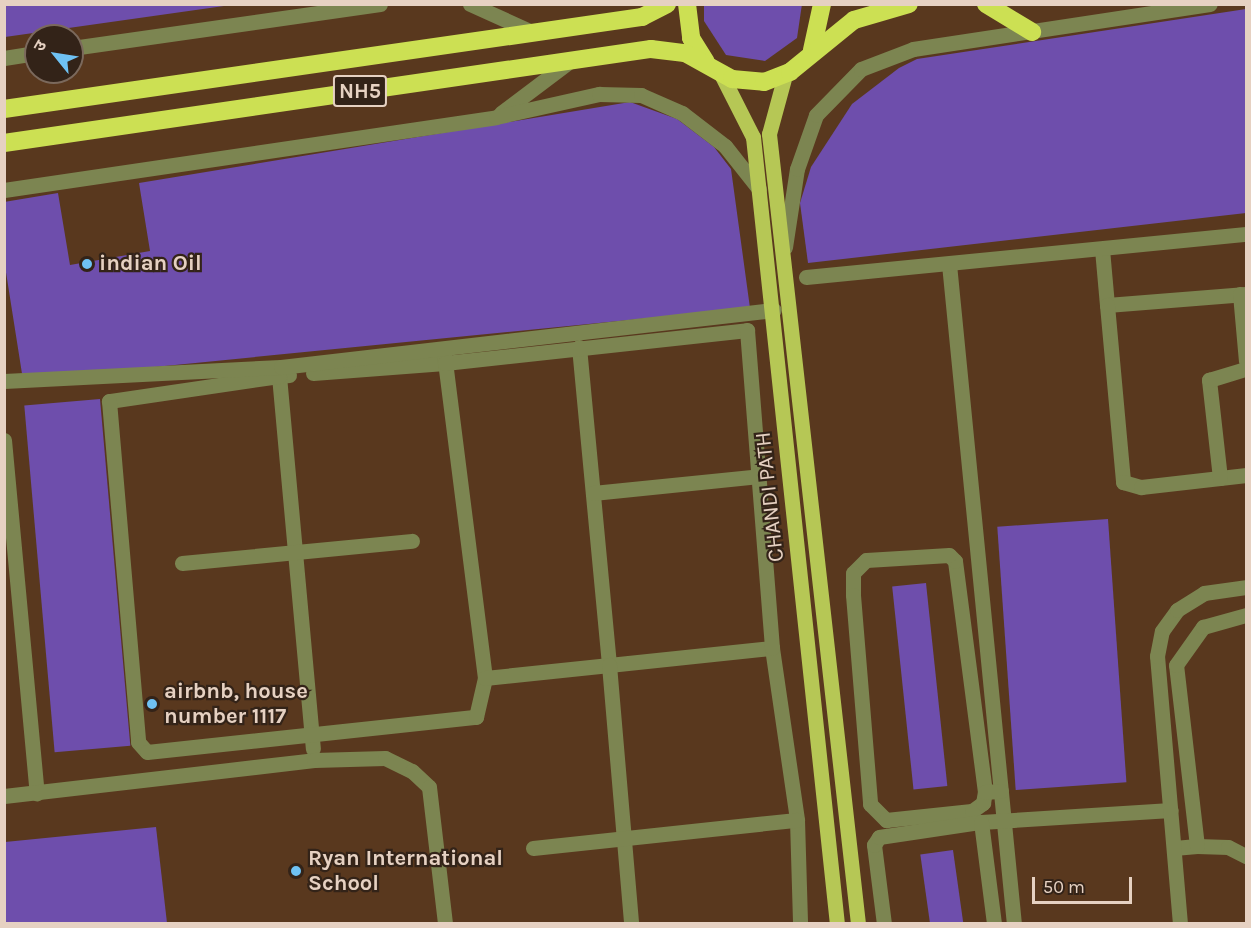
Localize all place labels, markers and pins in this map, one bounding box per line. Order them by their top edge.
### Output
place label: indian Oil [99,251,202,277]
marker: indian Oil [80,257,94,271]
place label: airbnb, house number 1117 [164,678,308,730]
marker: airbnb, house number 1117 [145,697,159,711]
place label: Ryan International School [308,845,503,896]
marker: Ryan International School [289,864,303,878]

